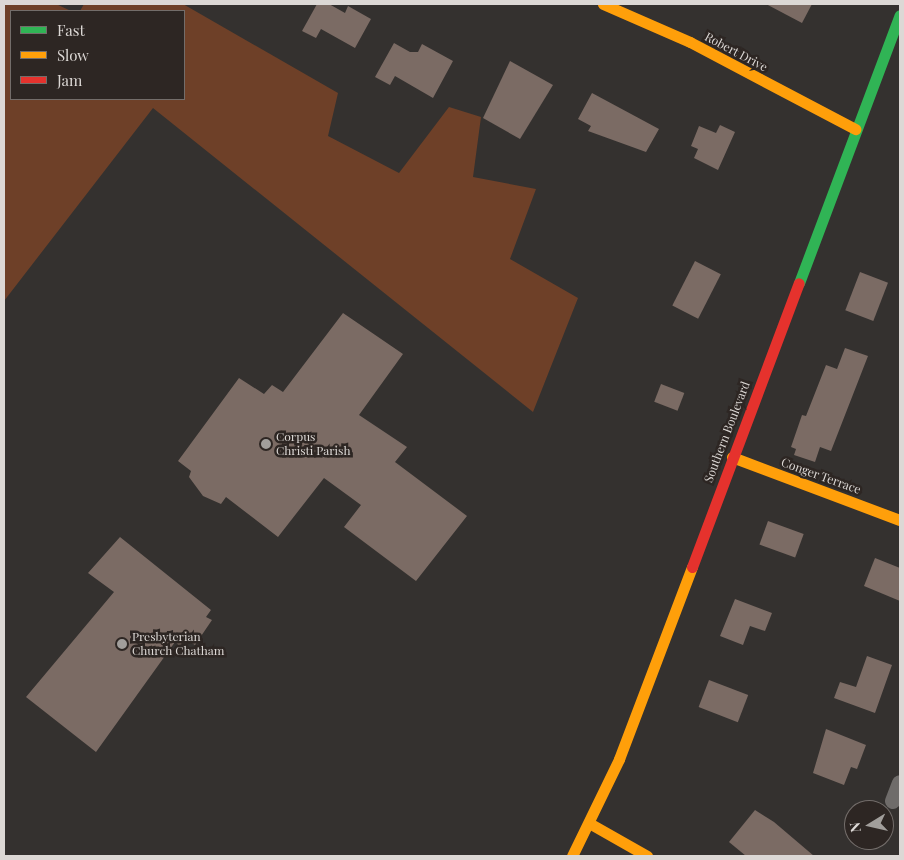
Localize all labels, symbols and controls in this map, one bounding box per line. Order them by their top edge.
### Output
legend [10,10,185,100]
text: Fast [57,20,85,40]
street label: Robert Drive [702,29,770,75]
text: Slow [57,45,89,65]
text: Jam [57,70,82,90]
street label: Southern Boulevard [701,379,753,485]
place label: Corpus Christi Parish [276,430,350,458]
marker: Corpus Christi Parish [260,438,272,450]
street label: Conger Terrace [779,455,863,497]
place label: Presbyterian Church Chatham [132,630,224,658]
marker: Presbyterian Church Chatham [116,638,128,650]
north arrow [844,800,894,850]
text: N [845,821,865,834]

